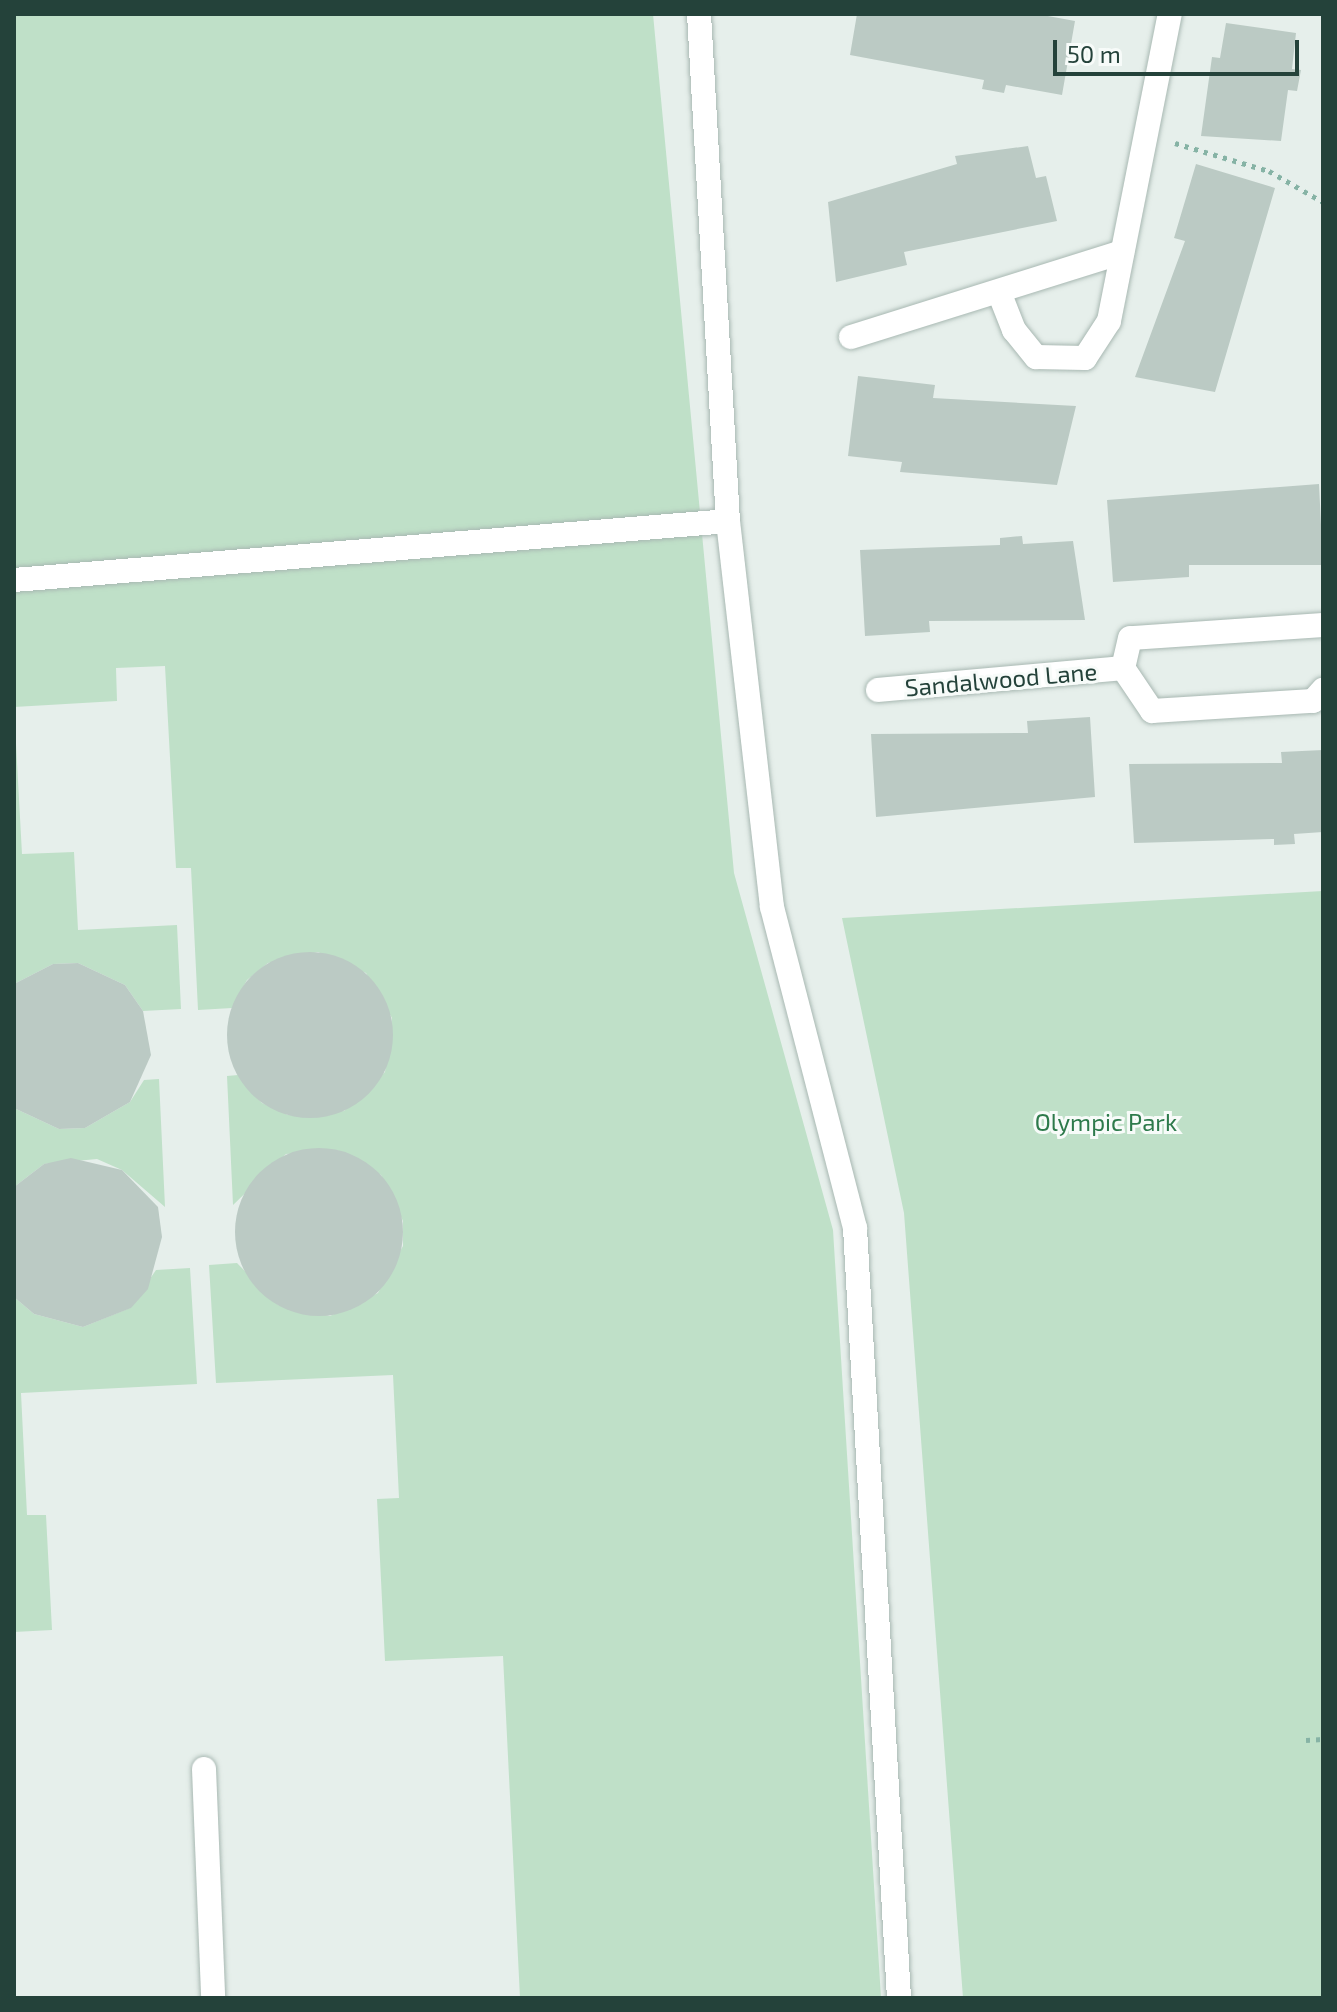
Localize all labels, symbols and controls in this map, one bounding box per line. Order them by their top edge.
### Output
scale bar [1057,24,1303,74]
text: 50 m [1067,39,1121,68]
street label: Sandalwood Lane [904,656,1098,702]
park label: Olympic Park [1035,1108,1177,1136]

